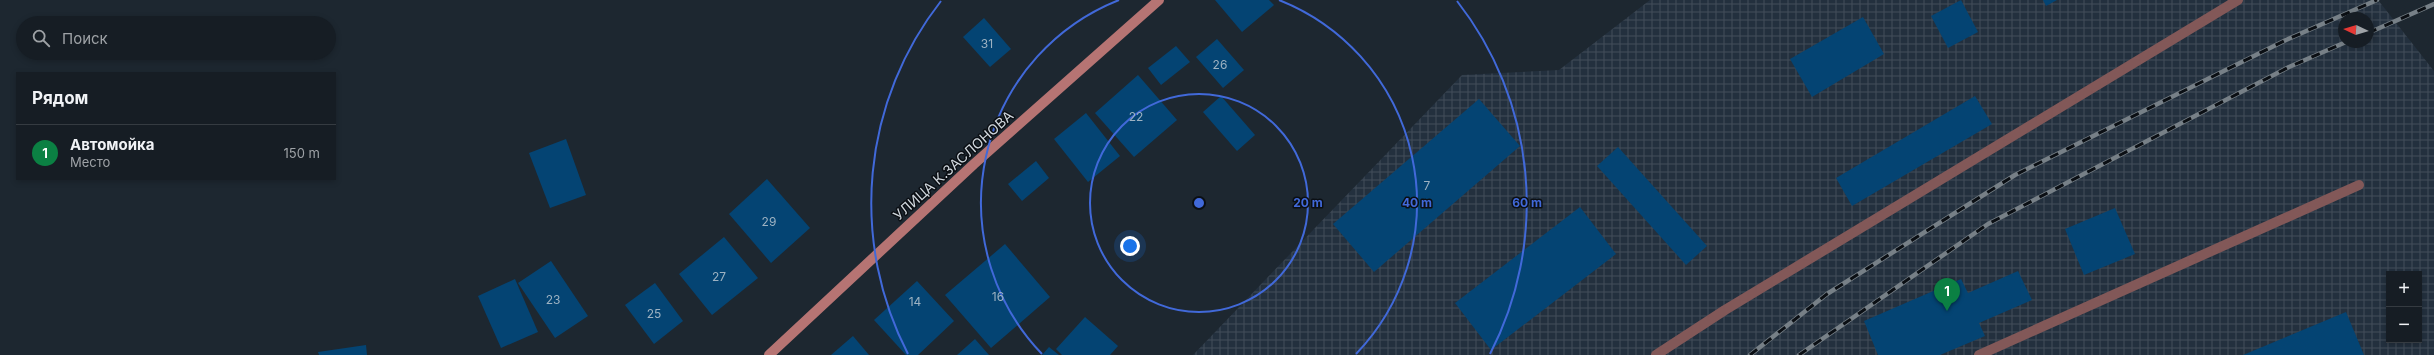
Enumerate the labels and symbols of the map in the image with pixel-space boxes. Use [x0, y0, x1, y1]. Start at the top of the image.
north arrow [2338, 12, 2374, 48]
house number: 31 [981, 36, 993, 51]
house number: 26 [1213, 57, 1227, 72]
street label: УЛИЦА К.ЗАСЛОНОВА [889, 106, 1017, 223]
house number: 22 [1129, 109, 1143, 124]
house number: 7 [1424, 178, 1431, 193]
text: 20 m [1293, 195, 1323, 210]
text: 40 m [1402, 195, 1432, 210]
text: 60 m [1512, 195, 1542, 210]
centre of rings [1192, 196, 1206, 210]
house number: 29 [762, 214, 776, 229]
your location [1120, 236, 1140, 256]
house number: 27 [712, 269, 726, 284]
pin: 1 [1934, 278, 1960, 311]
house number: 16 [992, 289, 1004, 304]
house number: 23 [546, 292, 560, 307]
house number: 14 [909, 294, 922, 309]
house number: 25 [647, 306, 661, 321]

